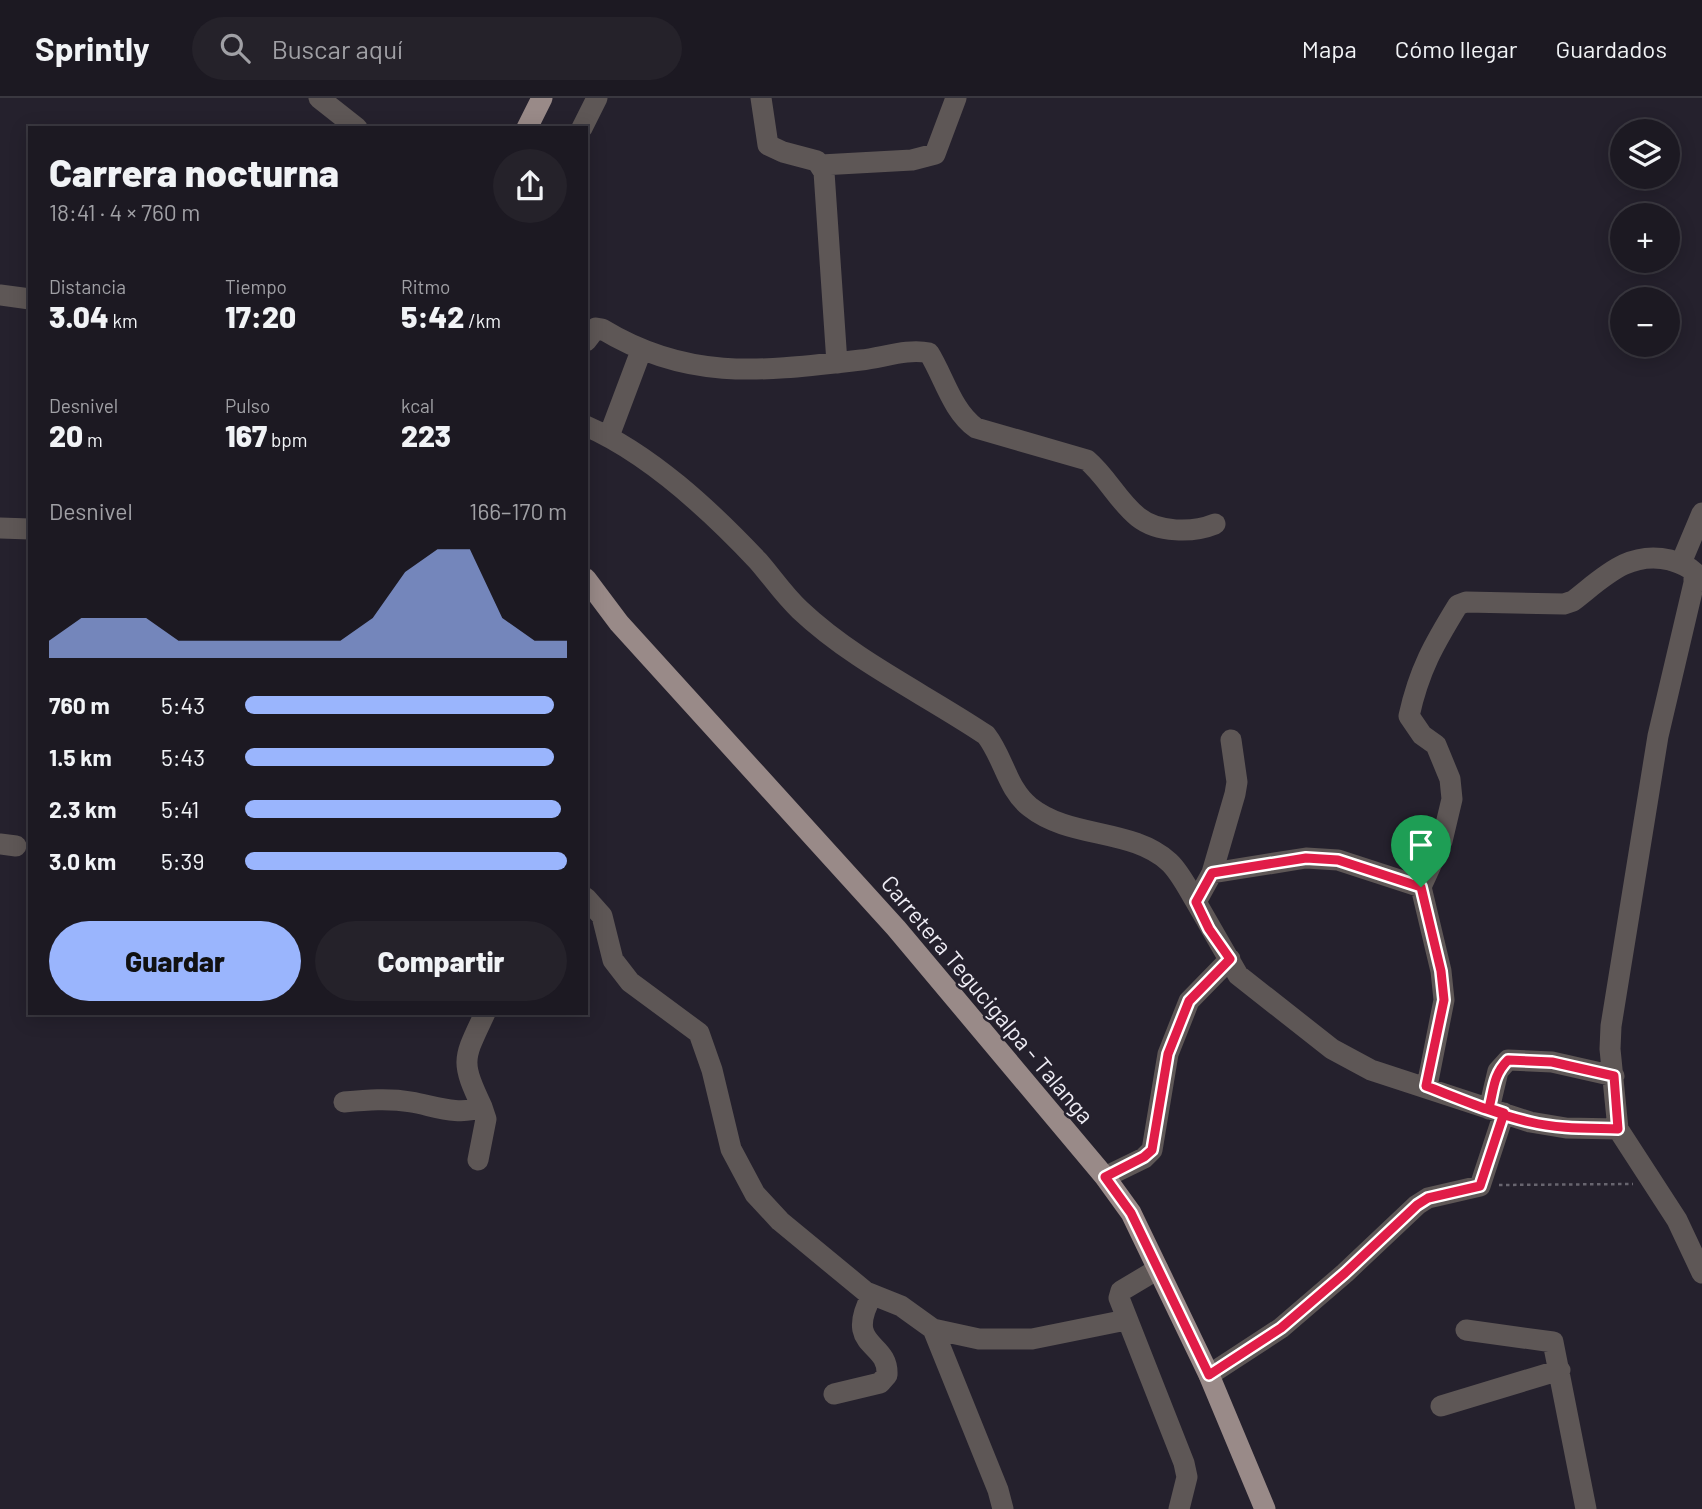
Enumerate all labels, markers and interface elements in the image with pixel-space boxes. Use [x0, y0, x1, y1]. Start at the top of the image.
search box [192, 17, 682, 80]
text: Sprintly [35, 28, 150, 68]
icon: search [216, 29, 254, 67]
text: Buscar aquí [272, 33, 403, 64]
text: Mapa [1302, 34, 1357, 63]
text: Cómo llegar [1395, 34, 1517, 63]
text: Guardados [1555, 34, 1667, 63]
map controls [1610, 119, 1680, 357]
button: layers [1610, 119, 1680, 189]
text: Carrera nocturna [49, 149, 339, 195]
button: share [493, 149, 567, 223]
text: 18:41 · 4 × 760 m [49, 198, 200, 226]
button: + [1610, 203, 1680, 273]
text: Distancia [49, 275, 126, 298]
text: Tiempo [225, 275, 287, 298]
text: Ritmo [401, 275, 450, 298]
button: − [1610, 287, 1680, 357]
text: 3.04 [49, 298, 109, 334]
text: 17:20 [225, 298, 296, 334]
text: 5:42 [401, 298, 464, 334]
text: km [109, 309, 138, 332]
text: /km [464, 309, 501, 332]
text: Desnivel [49, 394, 118, 417]
text: Pulso [225, 394, 270, 417]
text: kcal [401, 394, 434, 417]
text: 20 [49, 417, 83, 453]
text: 167 [225, 417, 267, 453]
text: 223 [401, 417, 451, 453]
text: m [83, 428, 103, 451]
text: bpm [267, 428, 308, 451]
text: Desnivel [49, 497, 133, 525]
text: 166–170 m [469, 497, 567, 525]
text: 760 m [49, 691, 110, 719]
text: 5:43 [161, 691, 205, 719]
text: 1.5 km [49, 743, 112, 771]
text: 5:43 [161, 743, 205, 771]
text: 2.3 km [49, 795, 117, 823]
text: 5:41 [161, 795, 199, 823]
pin [1391, 815, 1451, 887]
icon: arrive [1402, 826, 1440, 864]
text: 3.0 km [49, 847, 116, 875]
text: 5:39 [161, 847, 204, 875]
street label: Carretera Tegucigalpa - Talanga [876, 869, 1100, 1129]
button: Guardar [49, 921, 301, 1001]
button: Compartir [315, 921, 567, 1001]

